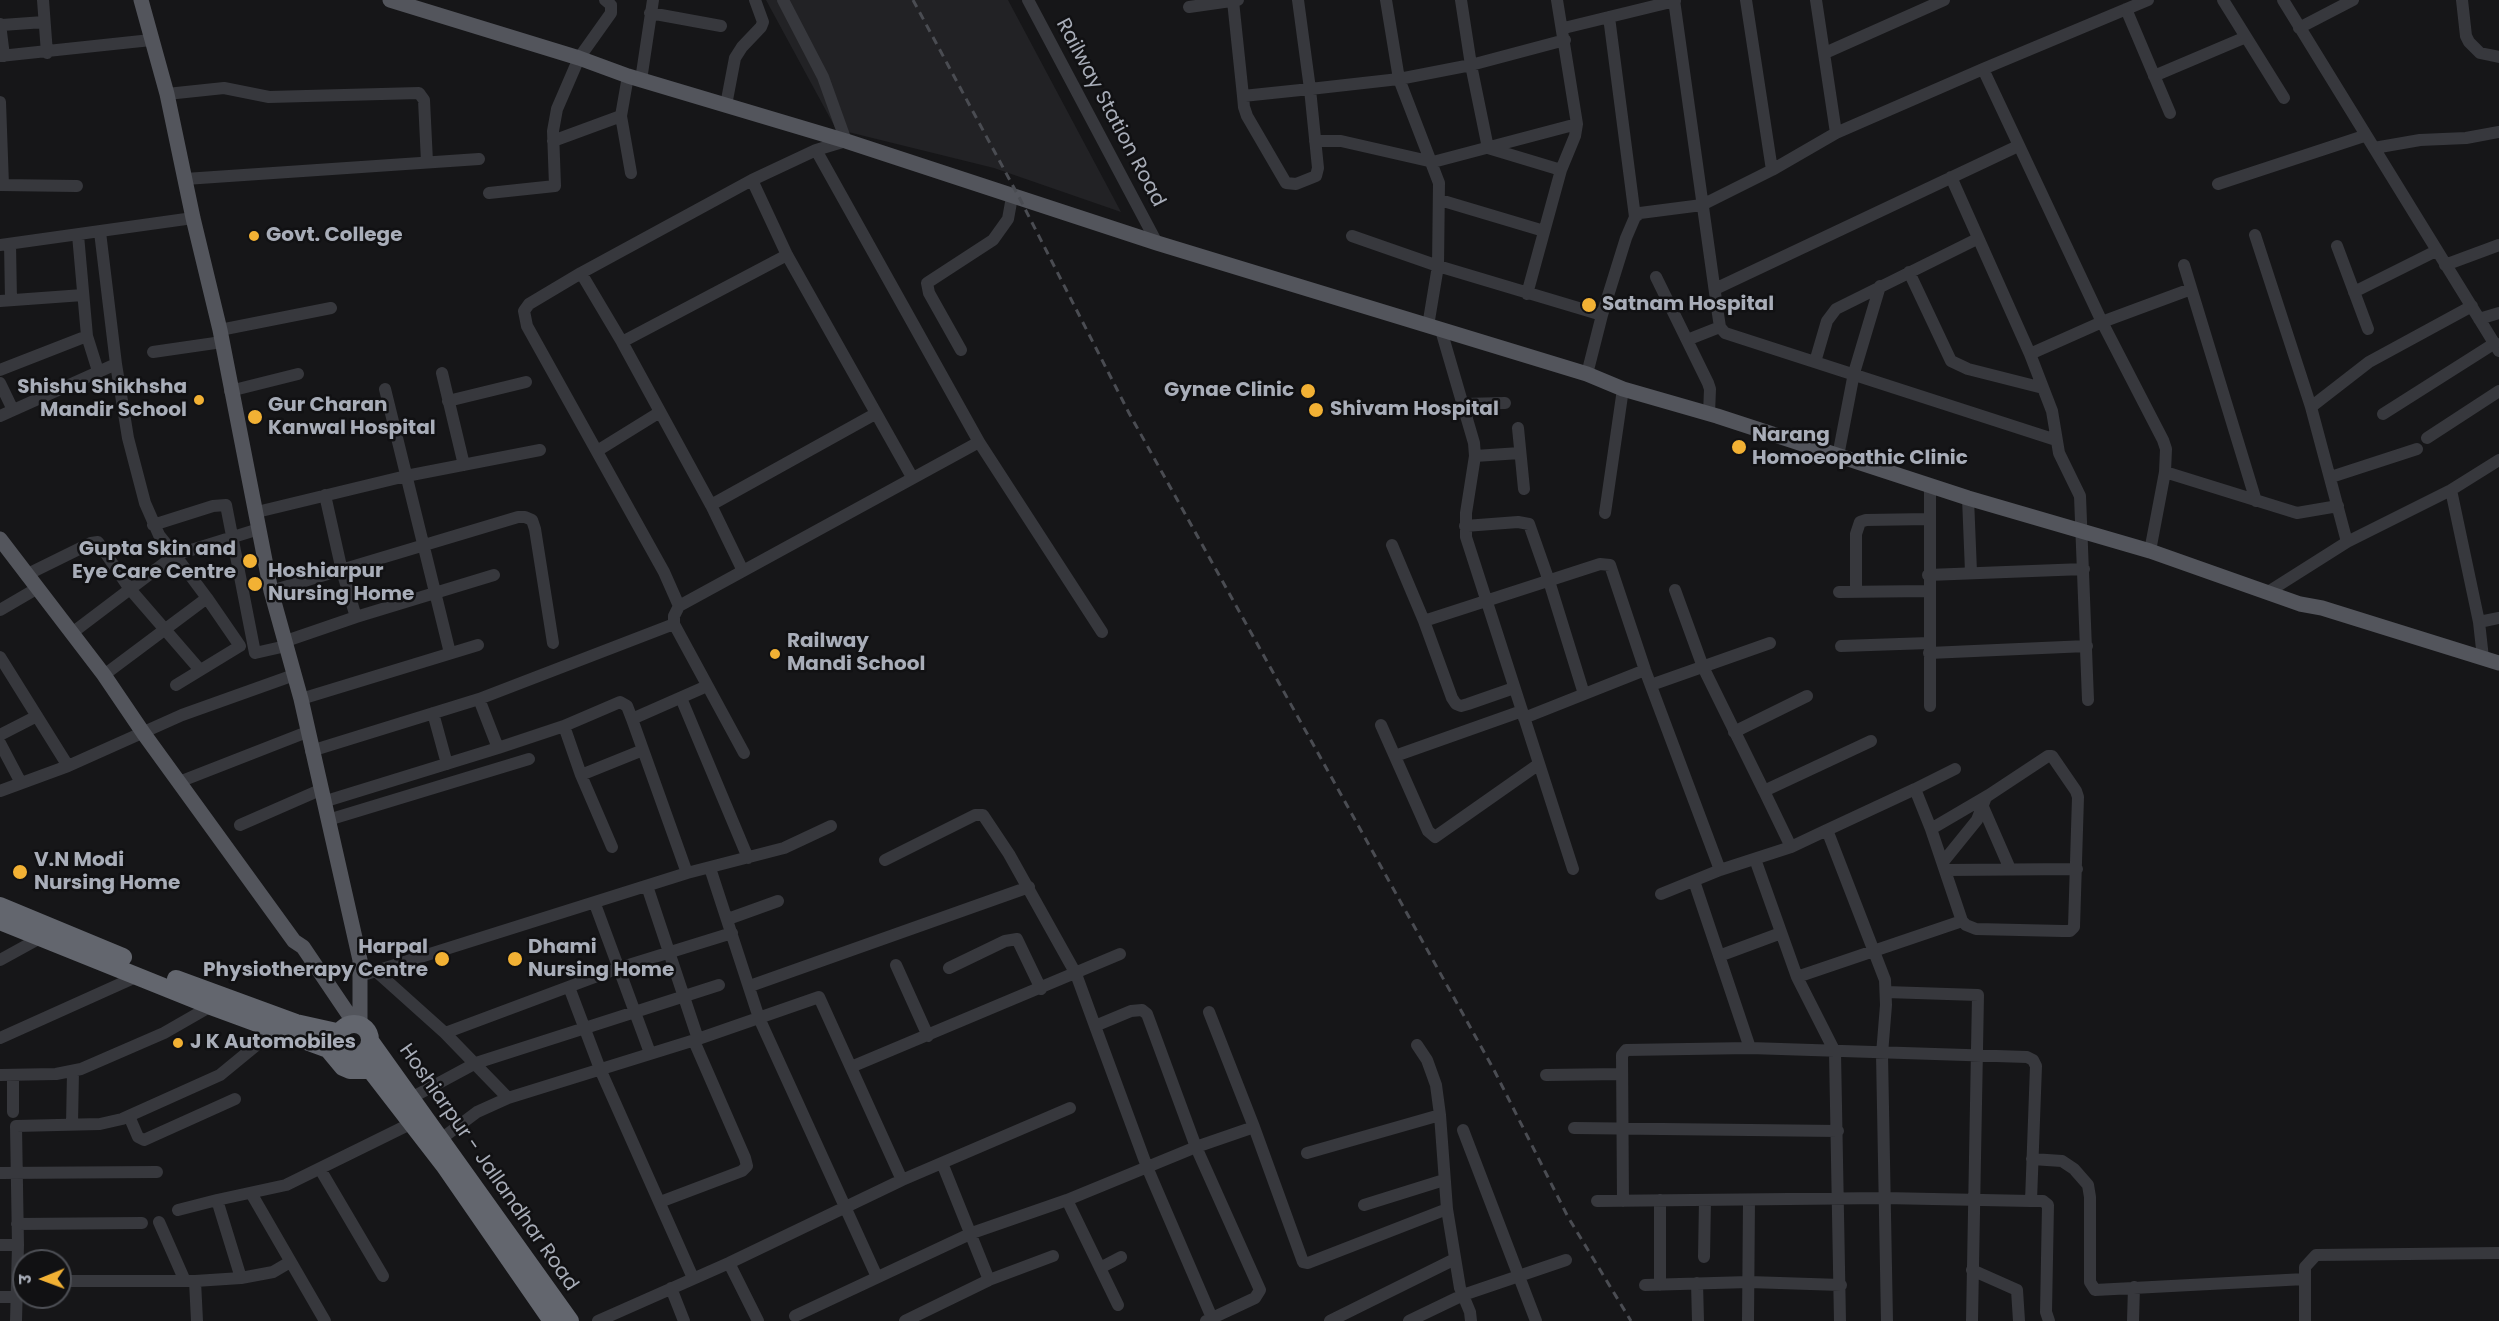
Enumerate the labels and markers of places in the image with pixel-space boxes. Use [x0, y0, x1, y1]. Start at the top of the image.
place label: Govt. College [266, 224, 402, 248]
marker: Govt. College [247, 229, 261, 243]
place label: Satnam Hospital [1602, 293, 1774, 317]
marker: Satnam Hospital [1580, 296, 1598, 314]
place label: Shishu Shikhsha Mandir School [17, 376, 187, 423]
place label: Gynae Clinic [1164, 379, 1294, 403]
marker: Gynae Clinic [1299, 382, 1317, 400]
marker: Shishu Shikhsha Mandir School [192, 393, 206, 407]
place label: Gur Charan Kanwal Hospital [268, 394, 436, 441]
place label: Shivam Hospital [1330, 398, 1499, 422]
marker: Shivam Hospital [1307, 401, 1325, 419]
marker: Gur Charan Kanwal Hospital [246, 408, 264, 426]
place label: Narang Homoeopathic Clinic [1752, 424, 1968, 471]
marker: Narang Homoeopathic Clinic [1730, 438, 1748, 456]
place label: Gupta Skin and Eye Care Centre [72, 538, 236, 585]
marker: Gupta Skin and Eye Care Centre [241, 552, 259, 570]
place label: Hoshiarpur Nursing Home [268, 560, 414, 607]
marker: Hoshiarpur Nursing Home [246, 575, 264, 593]
place label: Railway Mandi School [787, 630, 925, 677]
marker: Railway Mandi School [768, 647, 782, 661]
place label: V.N Modi Nursing Home [34, 849, 180, 896]
marker: V.N Modi Nursing Home [11, 863, 29, 881]
place label: Harpal Physiotherapy Centre [203, 936, 428, 983]
place label: Dhami Nursing Home [528, 936, 674, 983]
marker: Harpal Physiotherapy Centre [433, 950, 451, 968]
marker: Dhami Nursing Home [506, 950, 524, 968]
place label: J K Automobiles [190, 1031, 356, 1055]
marker: J K Automobiles [171, 1036, 185, 1050]

